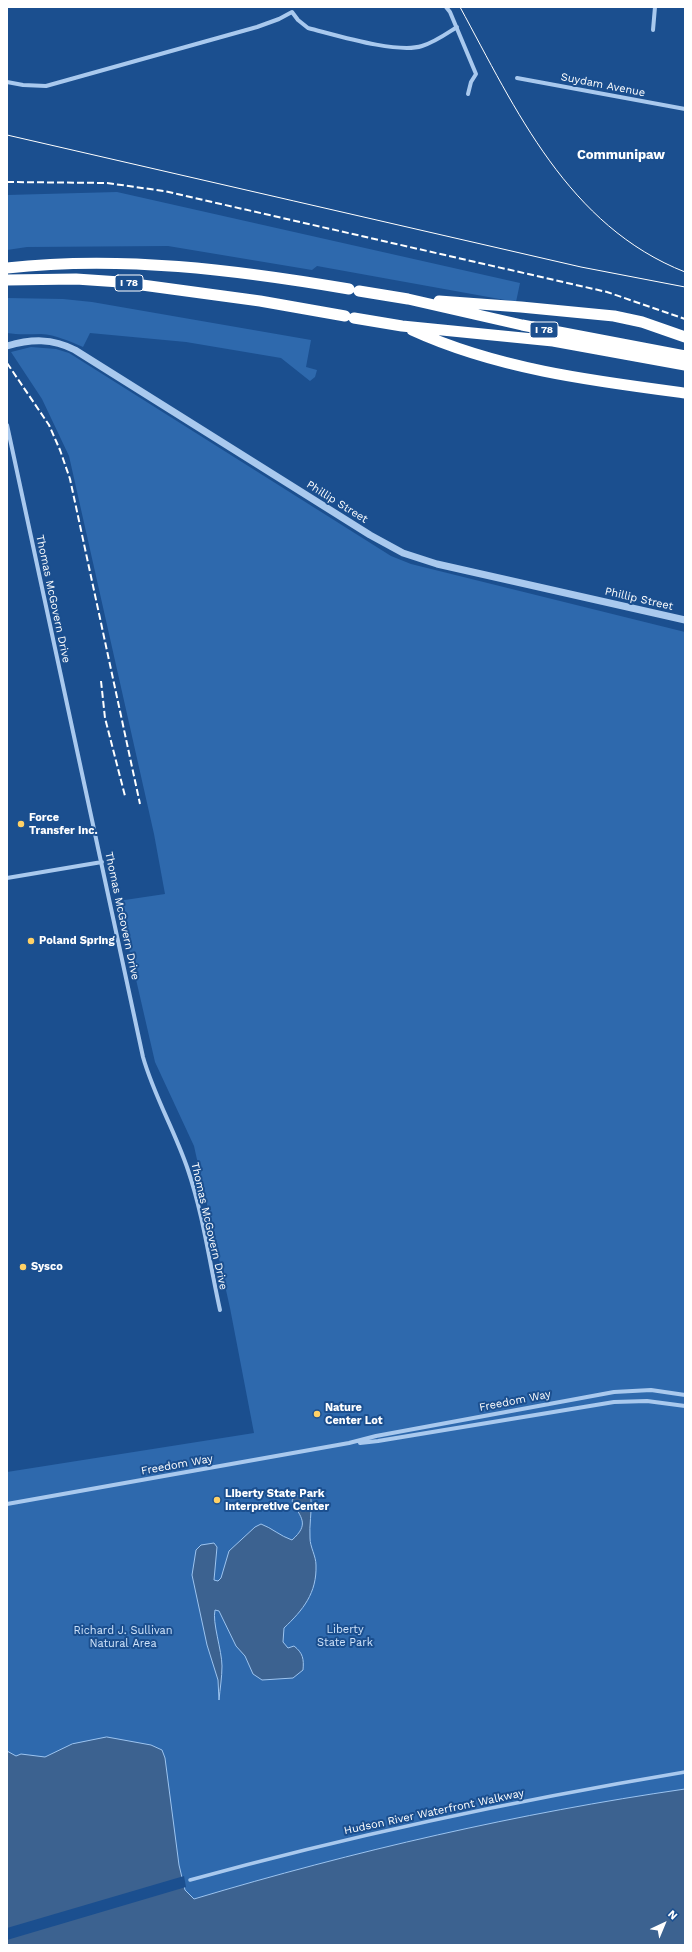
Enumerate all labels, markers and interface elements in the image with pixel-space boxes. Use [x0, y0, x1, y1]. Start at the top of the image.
street label: Suydam Avenue [560, 70, 646, 100]
district label: Communipaw [577, 147, 665, 163]
road number: I 78 [115, 275, 143, 291]
road number: I 78 [530, 322, 558, 338]
street label: Phillip Street [304, 478, 370, 526]
street label: Thomas McGovern Drive [33, 534, 73, 664]
street label: Phillip Street [603, 585, 675, 613]
place label: Force Transfer Inc. [29, 811, 98, 837]
marker: Force Transfer Inc. [16, 819, 26, 829]
street label: Thomas McGovern Drive [102, 851, 142, 981]
place label: Poland Spring [39, 934, 115, 948]
marker: Poland Spring [26, 936, 36, 946]
street label: Thomas McGovern Drive [188, 1161, 230, 1291]
place label: Sysco [31, 1260, 63, 1274]
marker: Sysco [18, 1262, 28, 1272]
street label: Freedom Way [478, 1388, 552, 1414]
place label: Nature Center Lot [325, 1401, 383, 1427]
marker: Nature Center Lot [312, 1409, 322, 1419]
street label: Freedom Way [140, 1452, 214, 1478]
place label: Liberty State Park Interpretive Center [225, 1487, 329, 1513]
marker: Liberty State Park Interpretive Center [212, 1495, 222, 1505]
park label: Liberty State Park [317, 1623, 373, 1649]
park label: Richard J. Sullivan Natural Area [73, 1624, 173, 1650]
street label: Hudson River Waterfront Walkway [343, 1786, 525, 1838]
north arrow [644, 1904, 684, 1944]
text: N [665, 1907, 680, 1923]

